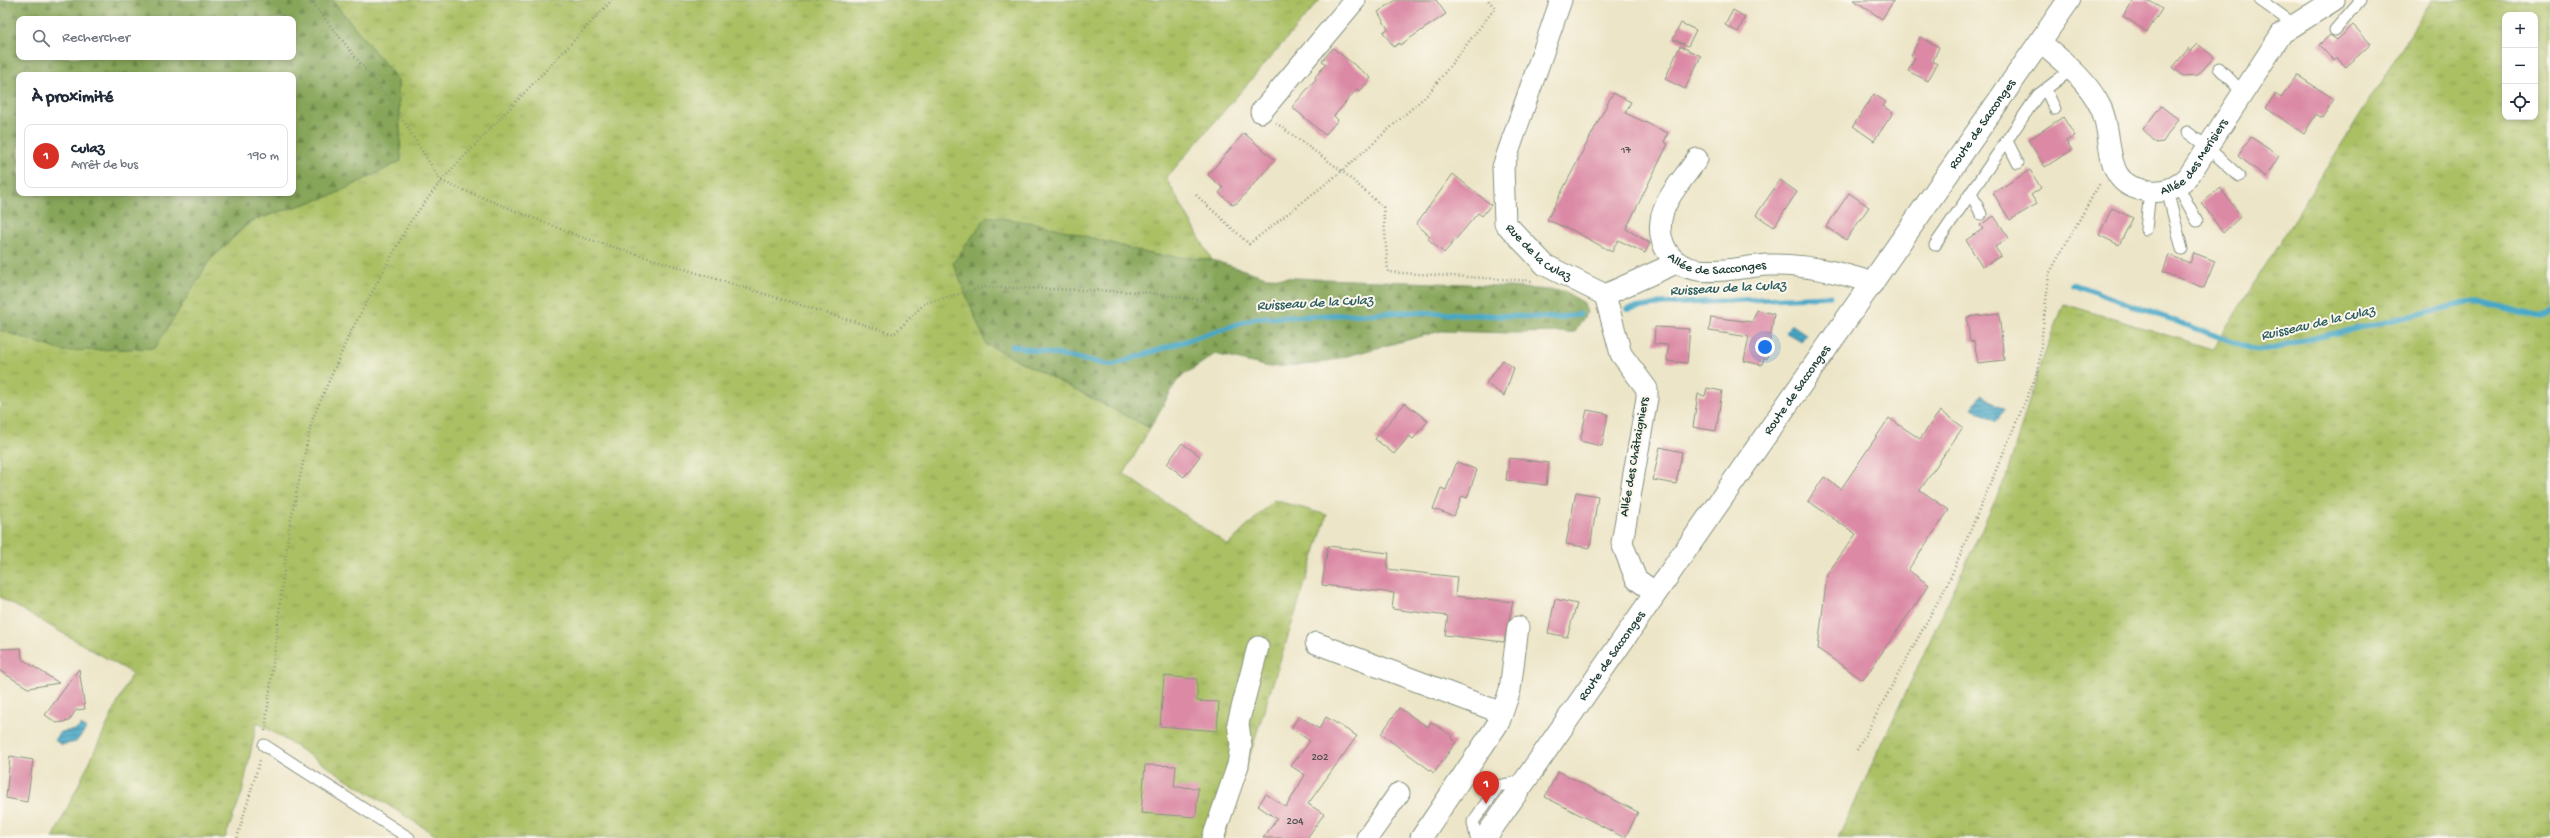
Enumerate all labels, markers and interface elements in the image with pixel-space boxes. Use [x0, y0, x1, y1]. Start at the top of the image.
map controls [2502, 12, 2538, 120]
button: + [2502, 12, 2538, 48]
search box [16, 16, 296, 60]
icon: search [30, 27, 52, 49]
text: Rechercher [62, 29, 130, 47]
button: − [2502, 48, 2538, 84]
street label: Route de Sacconges [1946, 75, 2020, 172]
button: locate [2502, 84, 2538, 120]
text: À proximité [32, 88, 113, 108]
street label: Allée des Merisiers [2159, 115, 2232, 199]
text: Culaz [71, 140, 104, 158]
house number: 17 [1620, 145, 1631, 157]
text: 1 [43, 149, 49, 164]
text: 190 m [248, 149, 279, 164]
text: Arrêt de bus [71, 158, 138, 173]
street label: Rue de la Culaz [1502, 221, 1575, 285]
street label: Allée de Sacconges [1664, 250, 1768, 278]
water label: Ruisseau de la Culaz [1670, 277, 1787, 301]
water label: Ruisseau de la Culaz [1257, 292, 1374, 316]
water label: Ruisseau de la Culaz [2259, 302, 2377, 345]
your location [1755, 337, 1775, 357]
street label: Route de Sacconges [1761, 341, 1834, 438]
street label: Allée des Châtaigniers [1616, 395, 1653, 518]
street label: Route de Sacconges [1575, 607, 1649, 704]
house number: 202 [1311, 752, 1329, 764]
pin: 1 [1473, 771, 1499, 804]
house number: 204 [1287, 816, 1304, 828]

